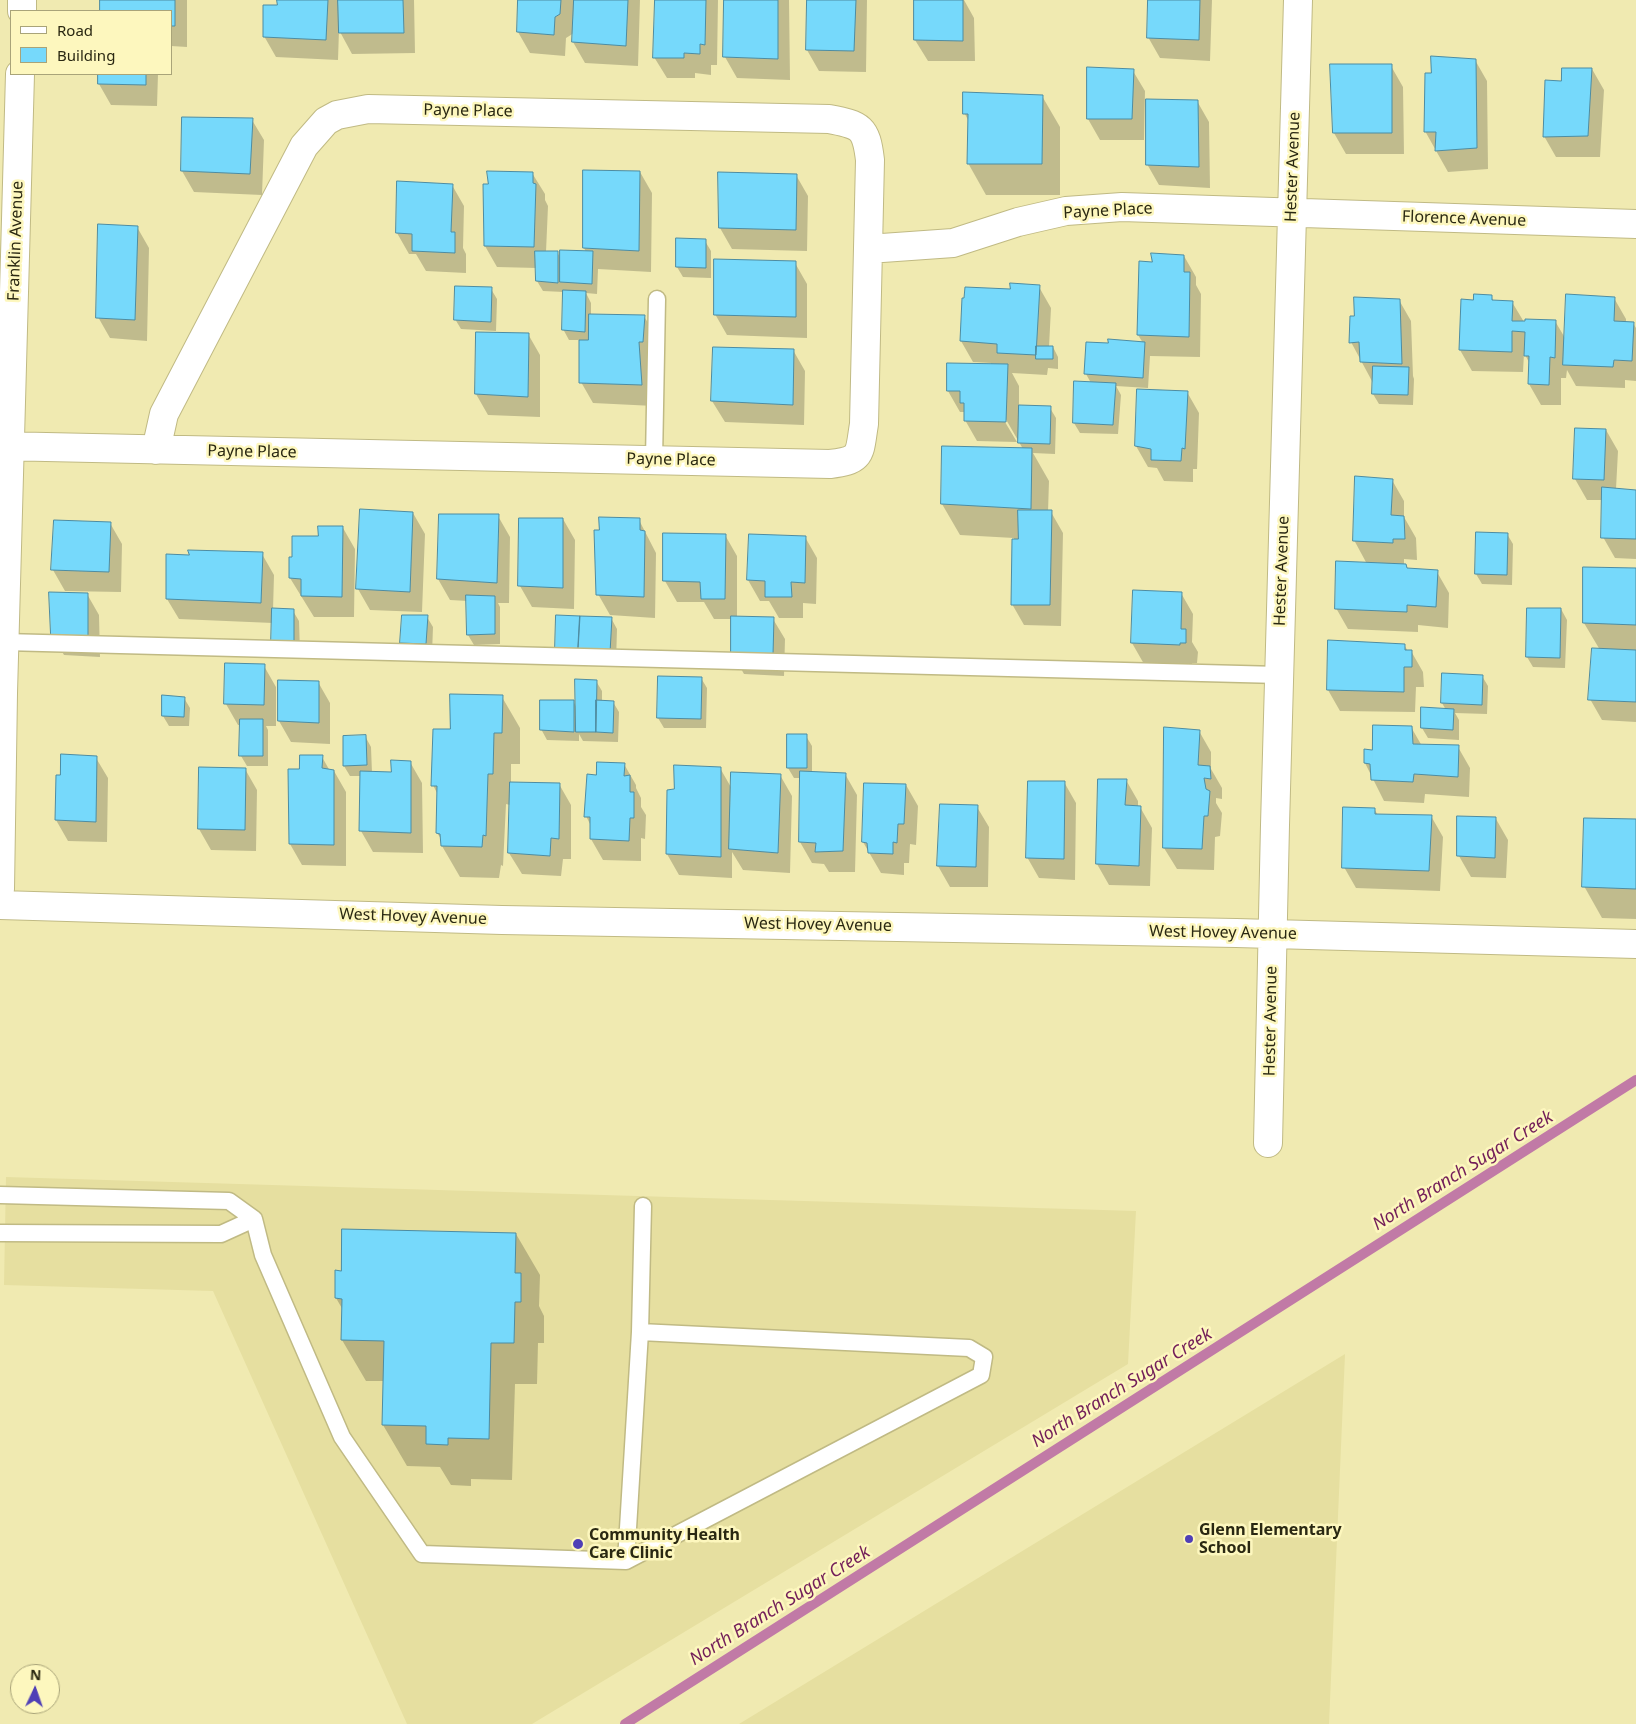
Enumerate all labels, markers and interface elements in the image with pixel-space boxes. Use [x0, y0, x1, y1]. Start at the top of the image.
legend [10, 10, 172, 75]
text: Road [57, 20, 93, 40]
text: Building [57, 45, 115, 65]
street label: Payne Place [423, 101, 513, 121]
street label: Hester Avenue [1281, 112, 1305, 222]
street label: Franklin Avenue [4, 180, 28, 302]
street label: Payne Place [1063, 199, 1153, 223]
street label: Florence Avenue [1402, 207, 1526, 231]
street label: Payne Place [207, 442, 297, 462]
street label: Payne Place [626, 450, 716, 470]
street label: Hester Avenue [1270, 516, 1294, 626]
street label: West Hovey Avenue [339, 905, 487, 929]
street label: West Hovey Avenue [744, 914, 892, 936]
street label: West Hovey Avenue [1149, 922, 1297, 944]
street label: Hester Avenue [1260, 966, 1282, 1076]
water label: North Branch Sugar Creek [1369, 1107, 1557, 1235]
water label: North Branch Sugar Creek [1028, 1324, 1216, 1452]
place label: Glenn Elementary School [1199, 1520, 1342, 1558]
place label: Community Health Care Clinic [589, 1525, 740, 1563]
marker: Glenn Elementary School [1183, 1533, 1195, 1545]
marker: Community Health Care Clinic [571, 1537, 585, 1551]
water label: North Branch Sugar Creek [686, 1542, 874, 1670]
north arrow [10, 1664, 60, 1714]
text: N [30, 1665, 42, 1684]

